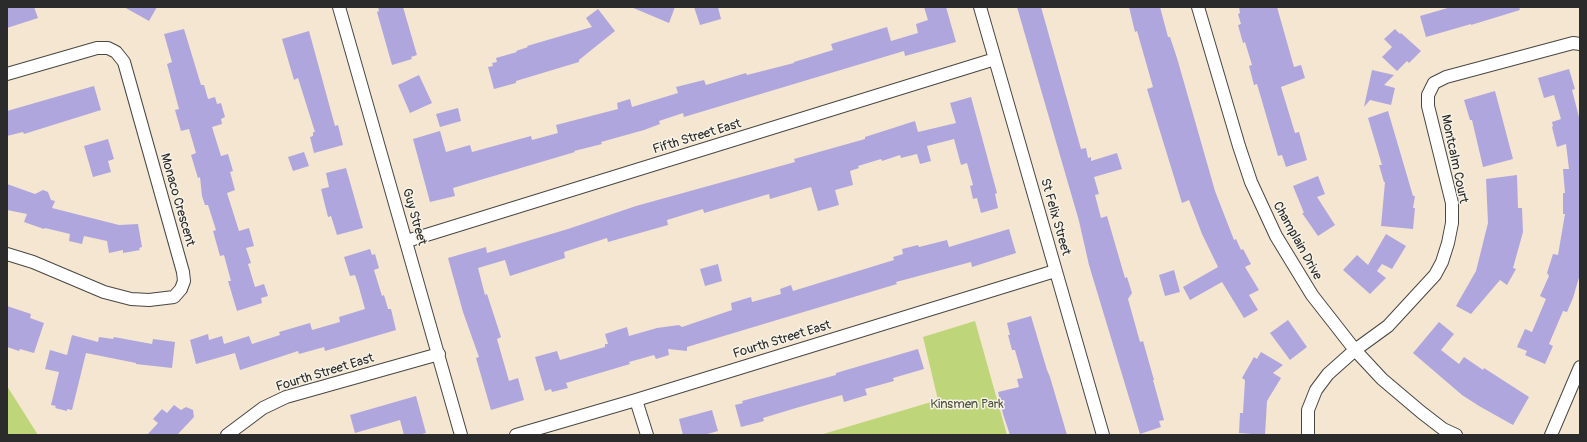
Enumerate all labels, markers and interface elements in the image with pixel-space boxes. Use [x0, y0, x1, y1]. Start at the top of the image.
street label: Montcalm Court [1437, 113, 1471, 205]
street label: Fifth Street East [651, 116, 743, 158]
street label: Monaco Crescent [156, 152, 198, 248]
street label: St Felix Street [1037, 177, 1073, 257]
street label: Guy Street [398, 187, 430, 247]
street label: Champlain Drive [1269, 199, 1325, 283]
street label: Fourth Street East [731, 318, 833, 362]
street label: Fourth Street East [274, 351, 376, 395]
park label: Kinsmen Park [930, 397, 1004, 413]

